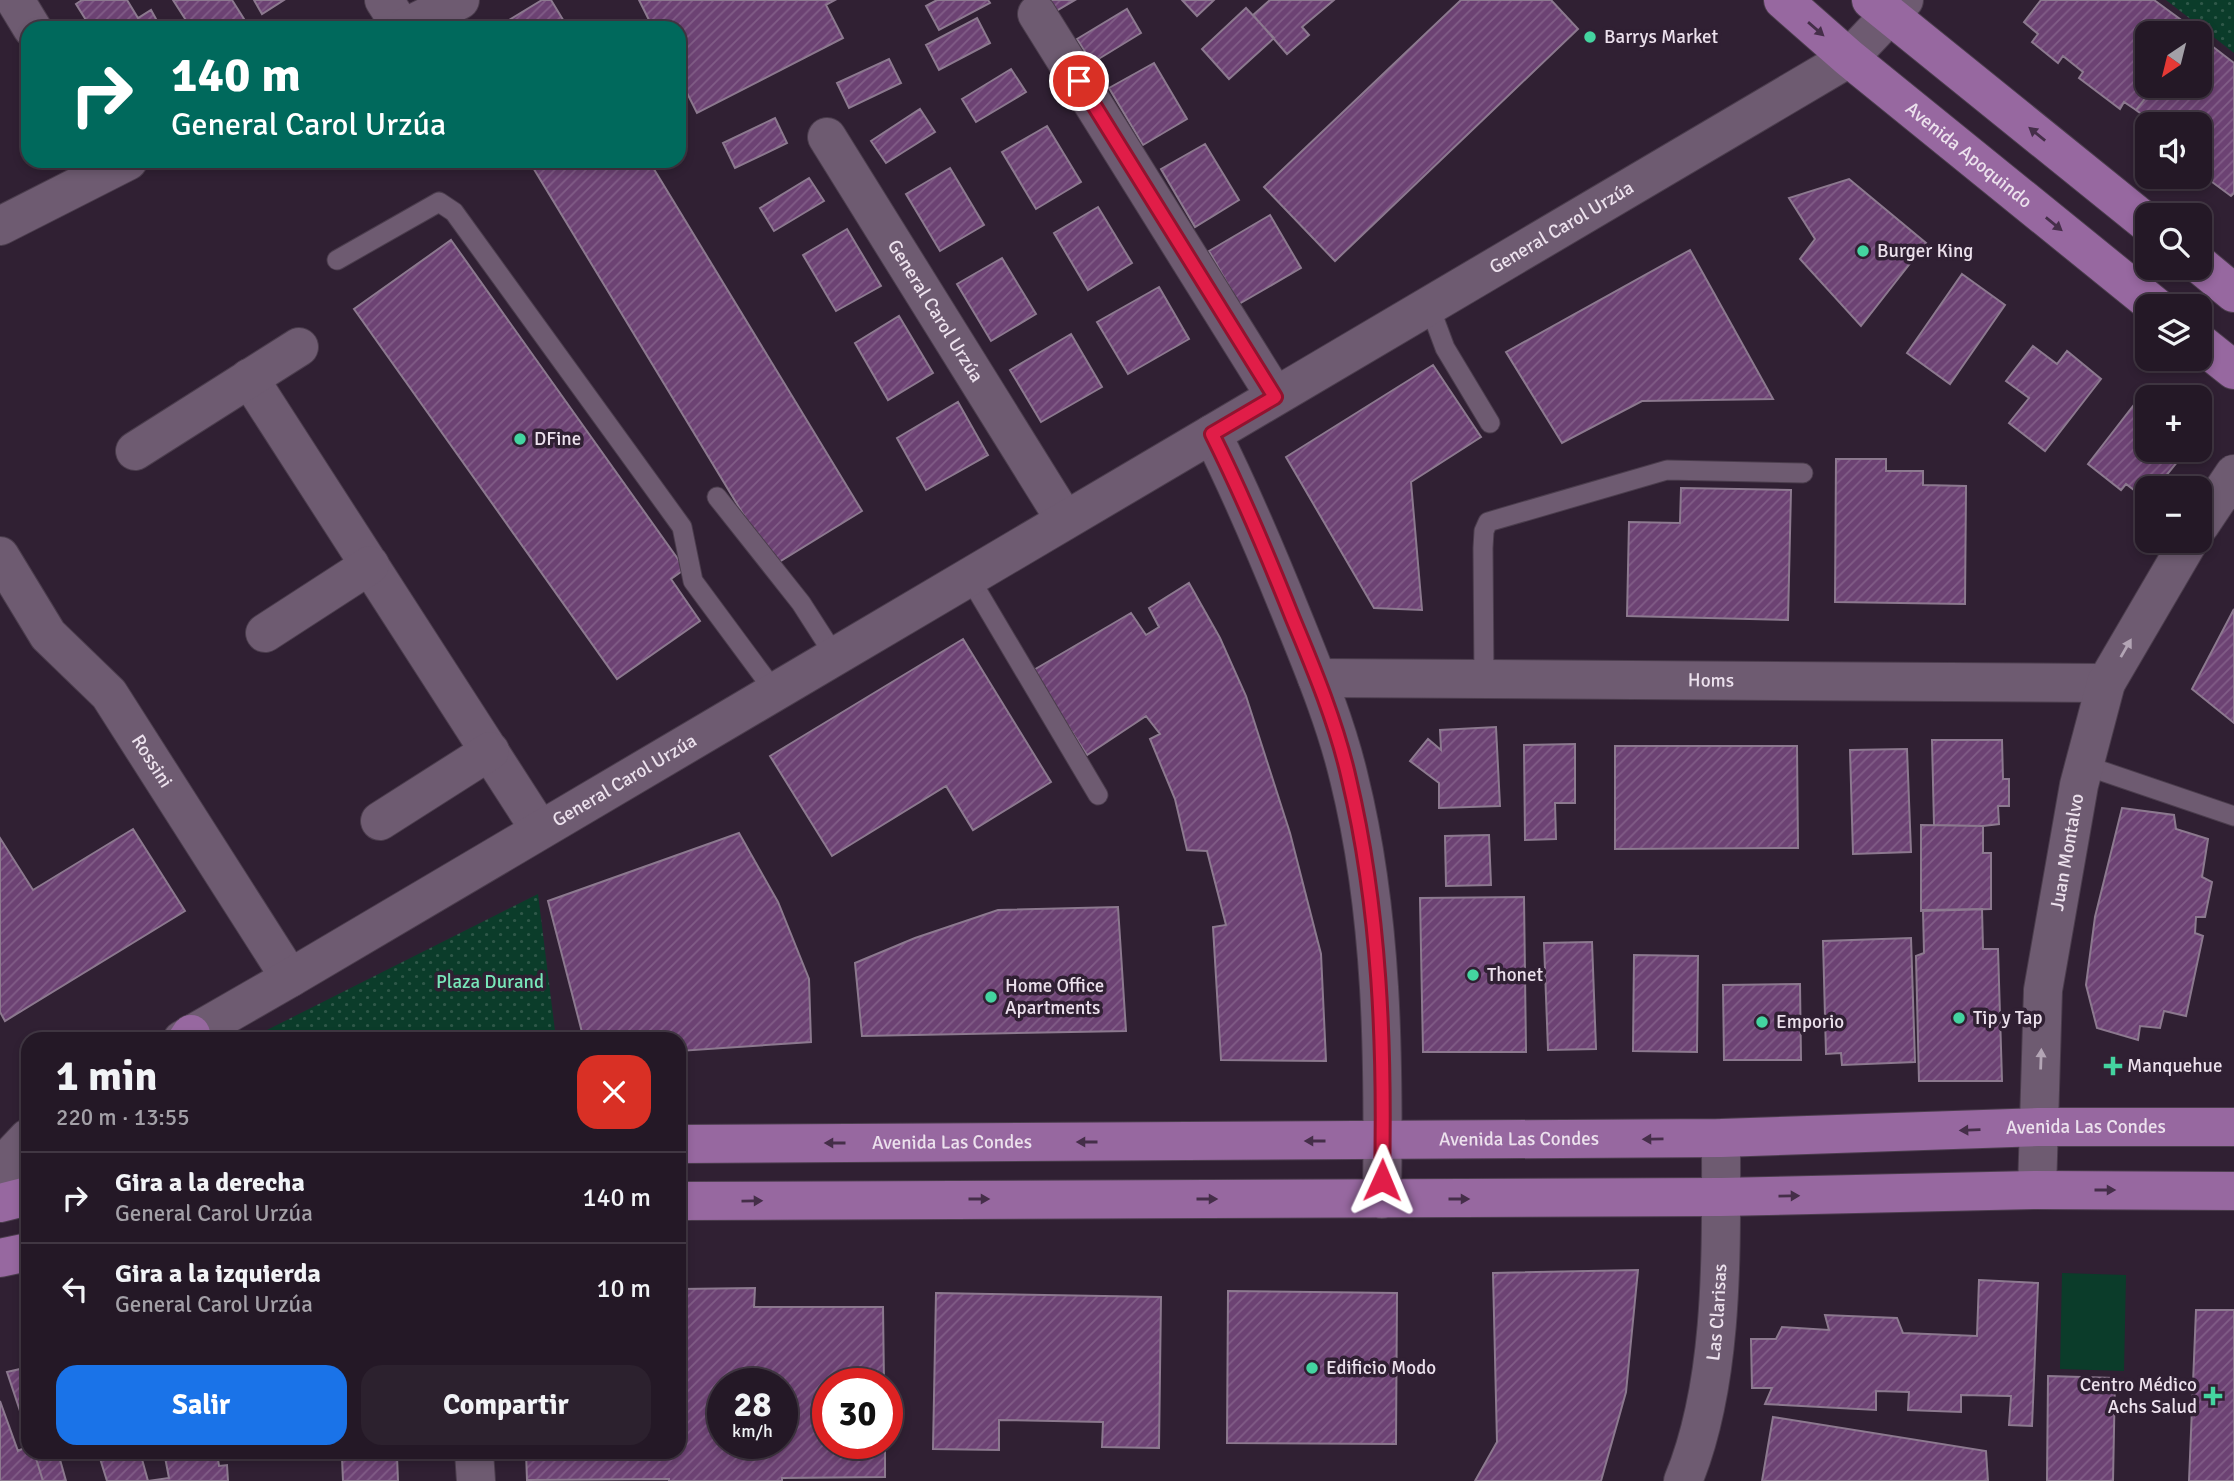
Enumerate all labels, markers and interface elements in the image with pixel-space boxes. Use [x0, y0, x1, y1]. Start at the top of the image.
one-way arrow [1807, 21, 1825, 37]
north arrow [2135, 21, 2212, 98]
map controls [2135, 21, 2212, 553]
place label: Barrys Market [1604, 25, 1719, 49]
marker: Barrys Market [1582, 29, 1598, 45]
text: 140 m [171, 45, 301, 105]
icon: right [56, 49, 147, 140]
pin [1049, 51, 1109, 111]
icon: arrive [1060, 62, 1098, 100]
street label: Avenida Apoquindo [1901, 97, 2037, 214]
text: General Carol Urzúa [171, 105, 446, 144]
button: sound [2135, 112, 2212, 189]
one-way arrow [2028, 127, 2045, 142]
street label: General Carol Urzúa [1485, 176, 1638, 280]
button: search [2135, 203, 2212, 280]
one-way arrow [2046, 216, 2063, 231]
street label: General Carol Urzúa [882, 235, 989, 387]
place label: Burger King [1877, 239, 1973, 263]
marker: Burger King [1855, 243, 1871, 259]
button: layers [2135, 294, 2212, 371]
button: + [2135, 385, 2212, 462]
place label: DFine [534, 427, 581, 451]
marker: DFine [512, 431, 528, 447]
button: − [2135, 476, 2212, 553]
one-way arrow [2120, 638, 2132, 657]
street label: Homs [1688, 668, 1734, 693]
street label: General Carol Urzúa [548, 729, 701, 832]
street label: Rossini [126, 730, 178, 792]
street label: Juan Montalvo [2045, 792, 2089, 913]
place label: Thonet [1487, 963, 1543, 987]
marker: Thonet [1465, 967, 1481, 983]
park label: Plaza Durand [436, 970, 544, 994]
place label: Home Office Apartments [1005, 974, 1104, 1020]
marker: Home Office Apartments [983, 989, 999, 1005]
place label: Tip y Tap [1973, 1006, 2042, 1030]
place label: Emporio [1776, 1010, 1844, 1034]
marker: Tip y Tap [1951, 1010, 1967, 1026]
marker: Emporio [1754, 1014, 1770, 1030]
one-way arrow [2035, 1048, 2046, 1070]
text: 1 min [56, 1051, 157, 1102]
place label: Manquehue [2127, 1054, 2222, 1078]
button: close [577, 1055, 651, 1129]
marker: Manquehue [2105, 1058, 2121, 1074]
text: 220 m · 13:55 [56, 1103, 190, 1132]
street label: Avenida Las Condes [2005, 1115, 2166, 1140]
one-way arrow [1959, 1124, 1981, 1135]
street label: Avenida Las Condes [1439, 1127, 1599, 1152]
street label: Avenida Las Condes [872, 1130, 1032, 1155]
one-way arrow [1642, 1133, 1664, 1145]
one-way arrow [1076, 1136, 1098, 1148]
one-way arrow [1303, 1136, 1325, 1147]
one-way arrow [824, 1137, 846, 1149]
position arrow [1345, 1143, 1419, 1217]
text: Gira a la derecha [115, 1167, 305, 1199]
icon: right [56, 1179, 94, 1217]
text: 140 m [582, 1182, 651, 1214]
one-way arrow [2094, 1184, 2116, 1196]
one-way arrow [1779, 1190, 1801, 1201]
one-way arrow [968, 1193, 990, 1205]
one-way arrow [1196, 1193, 1218, 1205]
one-way arrow [1448, 1193, 1470, 1205]
one-way arrow [741, 1195, 763, 1207]
text: General Carol Urzúa [115, 1199, 313, 1228]
text: Gira a la izquierda [115, 1258, 321, 1290]
street label: Las Clarisas [1701, 1263, 1732, 1362]
icon: left [56, 1270, 94, 1308]
text: 10 m [596, 1273, 651, 1305]
text: General Carol Urzúa [115, 1290, 313, 1319]
place label: Edificio Modo [1326, 1356, 1436, 1380]
marker: Edificio Modo [1304, 1360, 1320, 1376]
button: Salir [56, 1365, 347, 1445]
button: Compartir [361, 1365, 651, 1445]
speed limit sign: 30 [812, 1368, 903, 1459]
place label: Centro Médico Achs Salud [2080, 1373, 2197, 1419]
text: 28 [734, 1383, 771, 1426]
marker: Centro Médico Achs Salud [2203, 1386, 2223, 1406]
text: km/h [732, 1420, 773, 1442]

